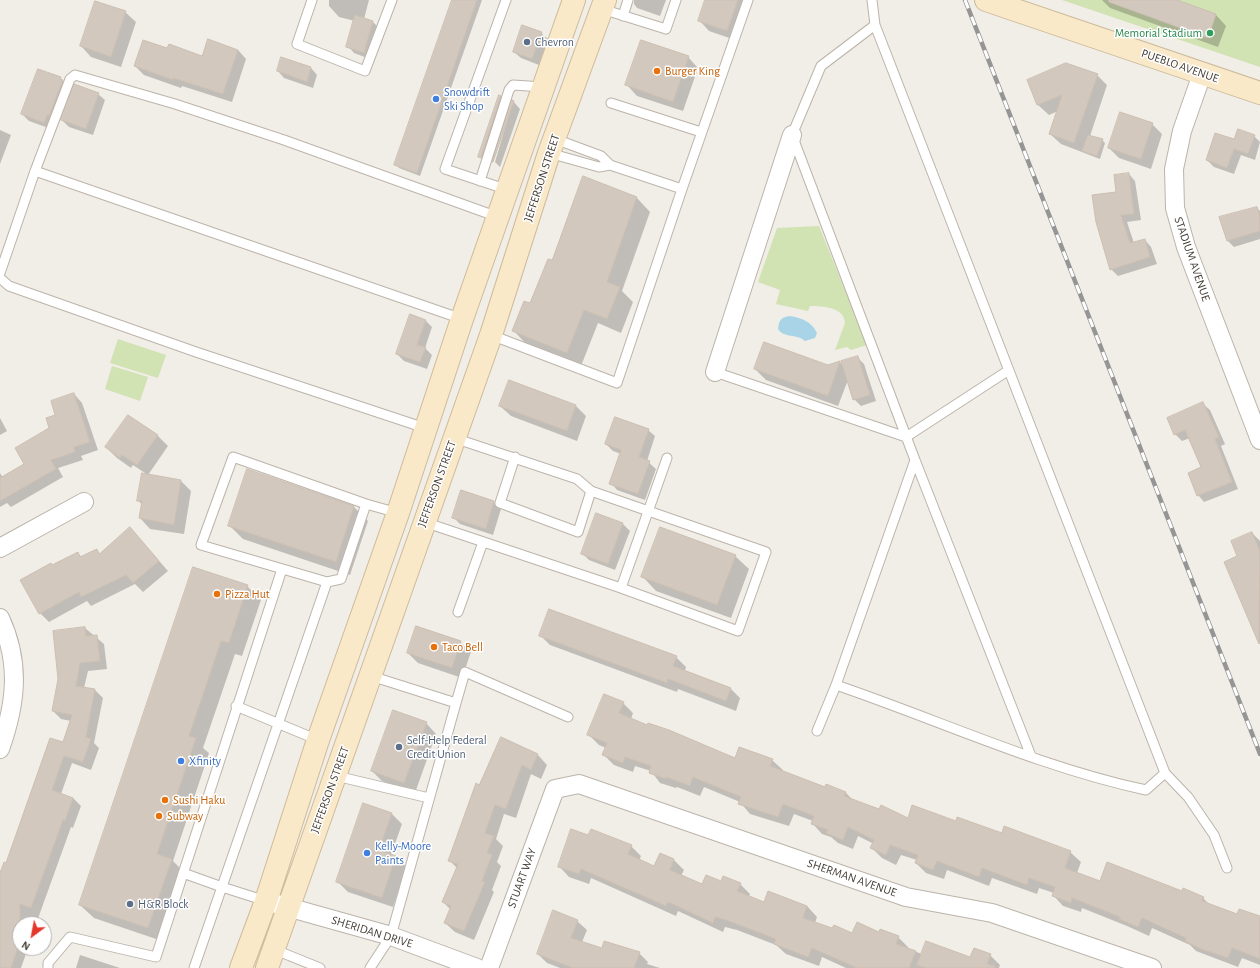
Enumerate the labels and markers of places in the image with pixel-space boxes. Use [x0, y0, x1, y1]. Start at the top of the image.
place label: Memorial Stadium [1115, 26, 1202, 40]
marker: Memorial Stadium [1205, 28, 1215, 38]
place label: Chevron [535, 35, 574, 49]
marker: Chevron [522, 37, 532, 47]
place label: Burger King [665, 64, 720, 78]
marker: Burger King [652, 66, 662, 76]
place label: Snowdrift Ski Shop [444, 85, 490, 113]
marker: Snowdrift Ski Shop [431, 94, 441, 104]
place label: Pizza Hut [225, 587, 270, 601]
marker: Pizza Hut [212, 589, 222, 599]
place label: Taco Bell [442, 640, 483, 654]
marker: Taco Bell [429, 642, 439, 652]
place label: Self-Help Federal Credit Union [407, 733, 487, 761]
marker: Self-Help Federal Credit Union [394, 742, 404, 752]
place label: Xfinity [189, 754, 221, 768]
marker: Xfinity [176, 756, 186, 766]
place label: Sushi Haku [173, 793, 225, 807]
marker: Sushi Haku [160, 795, 170, 805]
place label: Subway [167, 809, 203, 823]
marker: Subway [154, 811, 164, 821]
place label: Kelly-Moore Paints [375, 839, 431, 867]
marker: Kelly-Moore Paints [362, 848, 372, 858]
place label: H&R Block [138, 897, 189, 911]
marker: H&R Block [125, 899, 135, 909]

